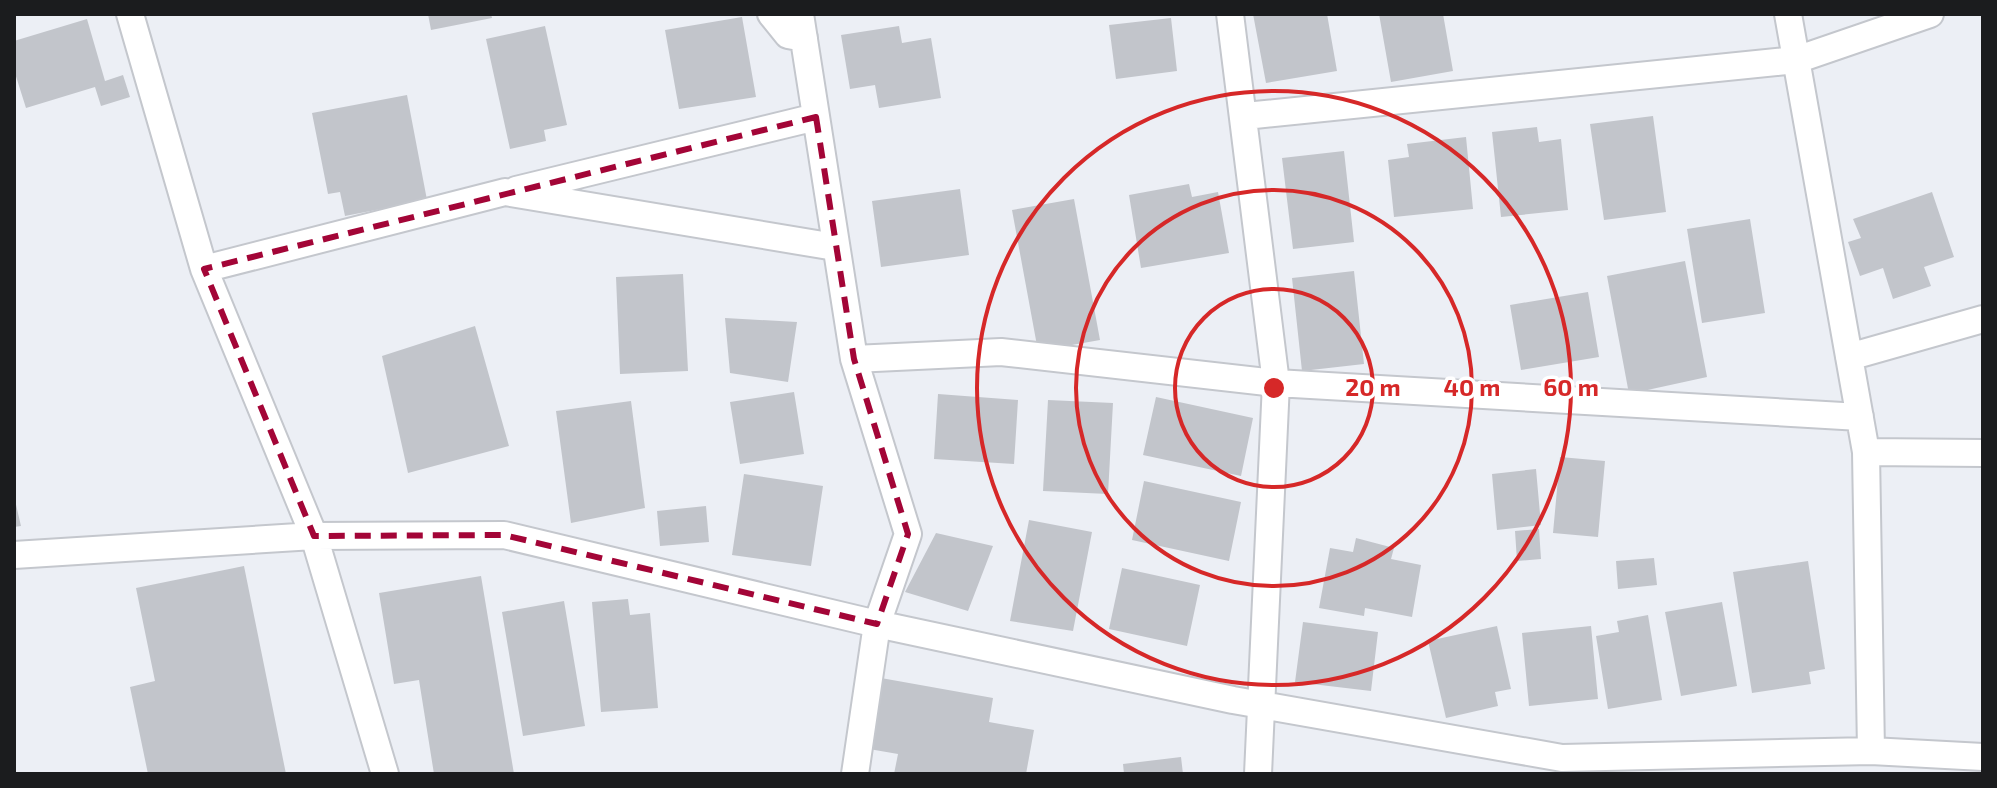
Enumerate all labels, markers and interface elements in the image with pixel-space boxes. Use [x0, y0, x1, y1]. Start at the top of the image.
text: 20 m [1345, 372, 1401, 401]
text: 40 m [1444, 372, 1500, 401]
text: 60 m [1543, 372, 1599, 401]
centre of rings [1260, 374, 1288, 402]

